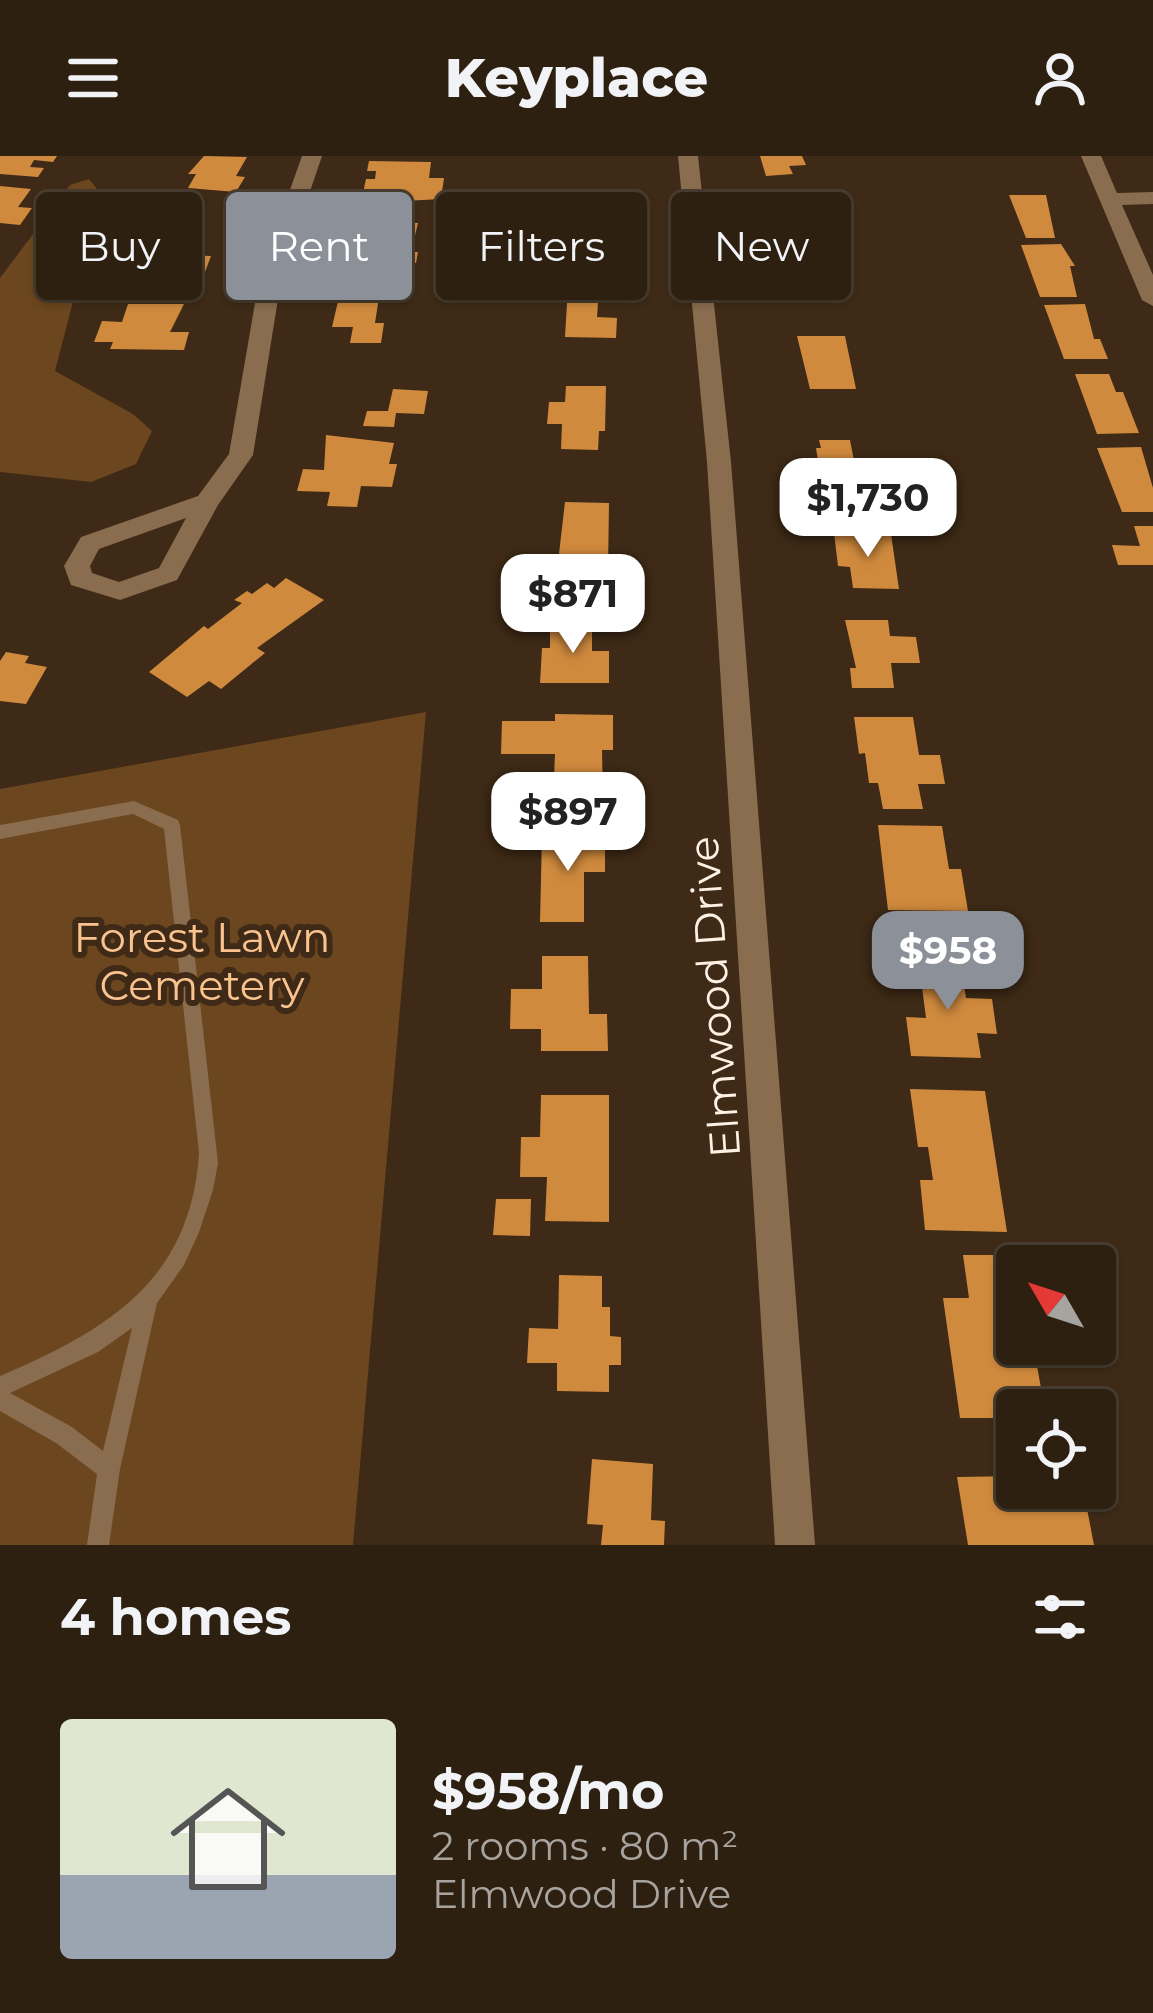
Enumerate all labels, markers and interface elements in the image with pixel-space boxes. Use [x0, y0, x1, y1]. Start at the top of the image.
icon: menu [60, 45, 126, 111]
text: Keyplace [445, 45, 708, 111]
icon: person [1027, 45, 1093, 111]
chip: Buy [36, 192, 202, 300]
chip: Rent [226, 192, 412, 300]
chip: Filters [436, 192, 647, 300]
chip: New [671, 192, 851, 300]
pin: $1,730 [770, 458, 966, 560]
text: $1,730 [807, 473, 929, 521]
pin: $871 [502, 554, 644, 656]
text: $871 [528, 569, 618, 617]
pin: $897 [497, 772, 639, 874]
text: $897 [518, 787, 618, 835]
street label: Elmwood Drive [677, 835, 751, 1159]
park label: Forest Lawn Cemetery [74, 911, 330, 1011]
pin: $958 [877, 911, 1019, 1013]
text: $958 [899, 926, 997, 974]
north arrow [996, 1245, 1116, 1365]
map controls [996, 1245, 1116, 1509]
button: locate [996, 1389, 1116, 1509]
icon: filters [1027, 1584, 1093, 1650]
text: 4 homes [60, 1586, 291, 1648]
text: $958/mo [432, 1760, 664, 1822]
icon: home [156, 1767, 300, 1911]
text: 2 rooms · 80 m² [432, 1822, 738, 1870]
text: Elmwood Drive [432, 1870, 731, 1918]

